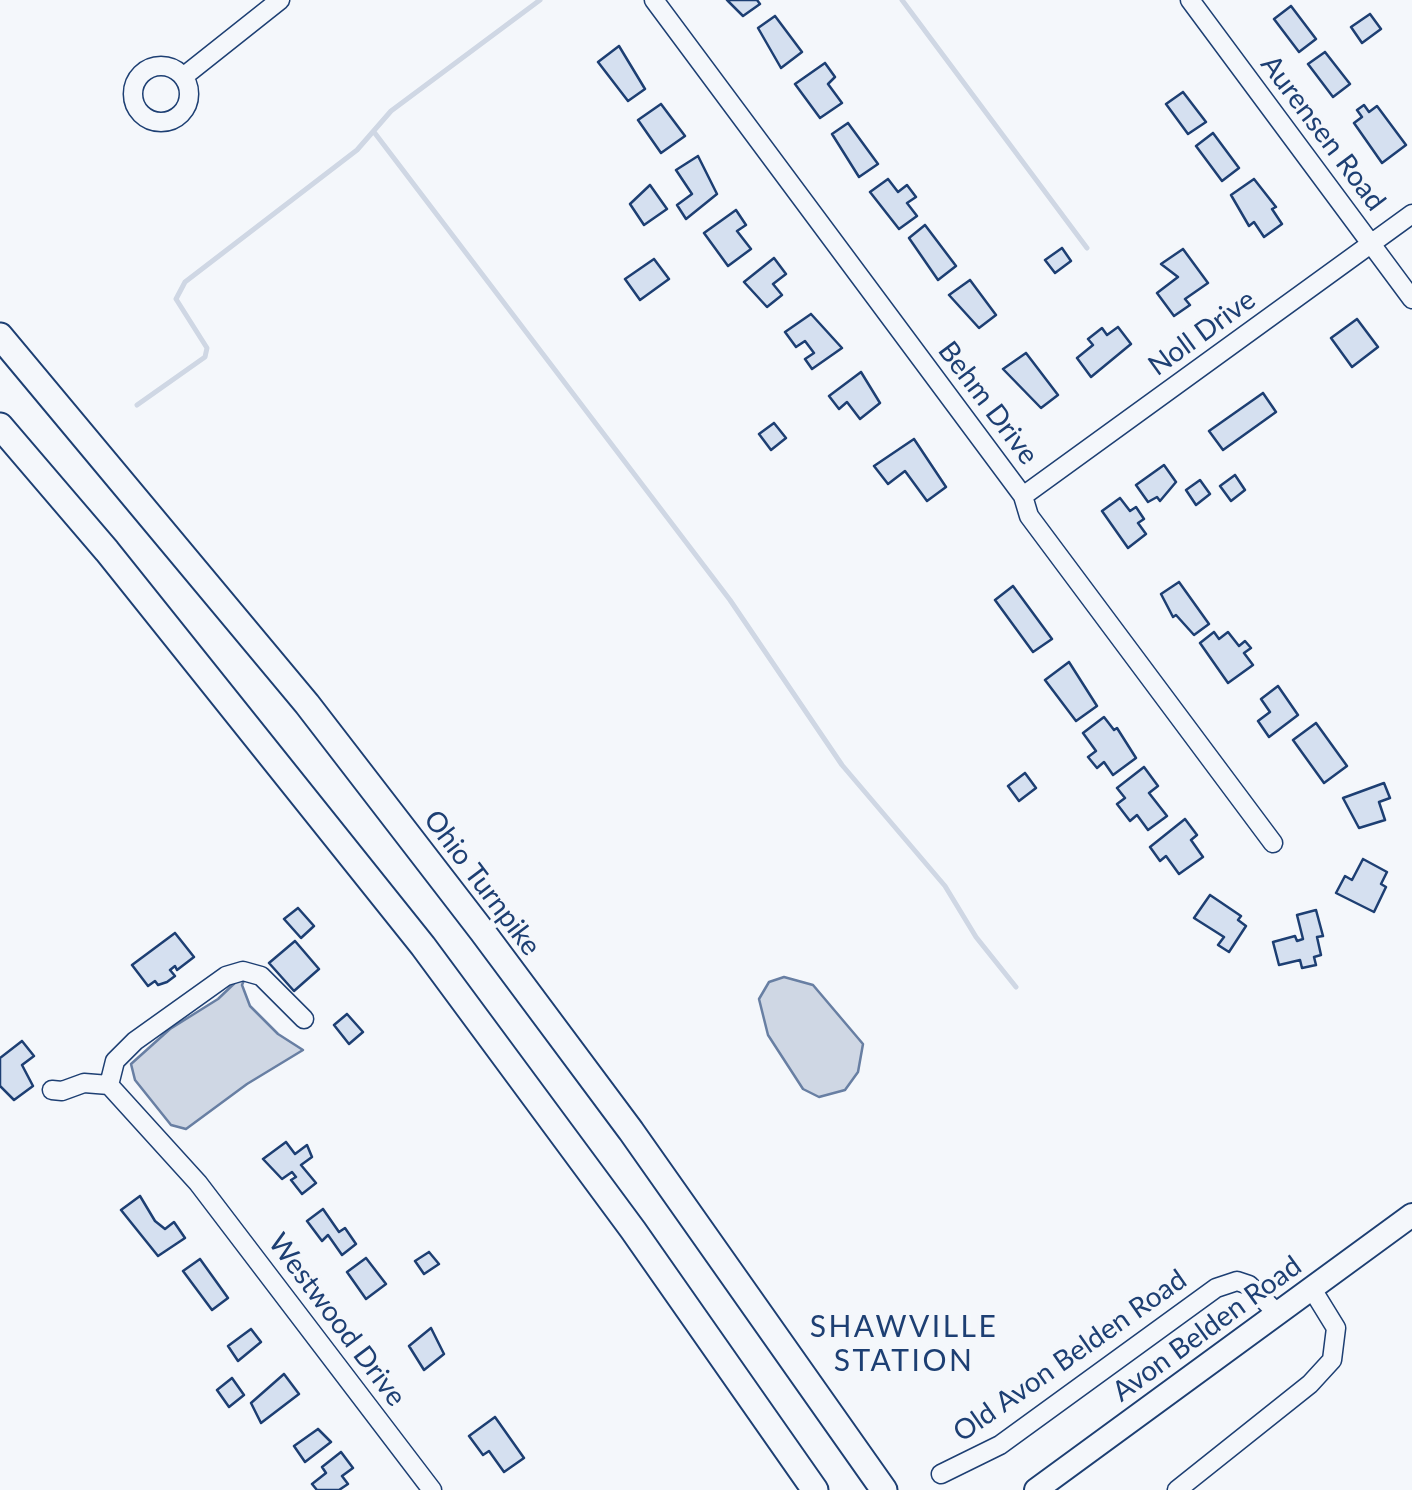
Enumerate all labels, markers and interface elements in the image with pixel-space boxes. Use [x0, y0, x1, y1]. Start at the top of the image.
street label: Aurensen Road [1254, 49, 1392, 217]
street label: Noll Drive [1142, 283, 1262, 383]
street label: Behm Drive [931, 335, 1045, 471]
street label: Ohio Turnpike [416, 804, 548, 962]
street label: Westwood Drive [261, 1227, 413, 1413]
street label: Avon Belden Road [1106, 1249, 1308, 1409]
street label: Old Avon Belden Road [947, 1263, 1193, 1449]
district label: SHAWVILLE STATION [810, 1309, 998, 1380]

